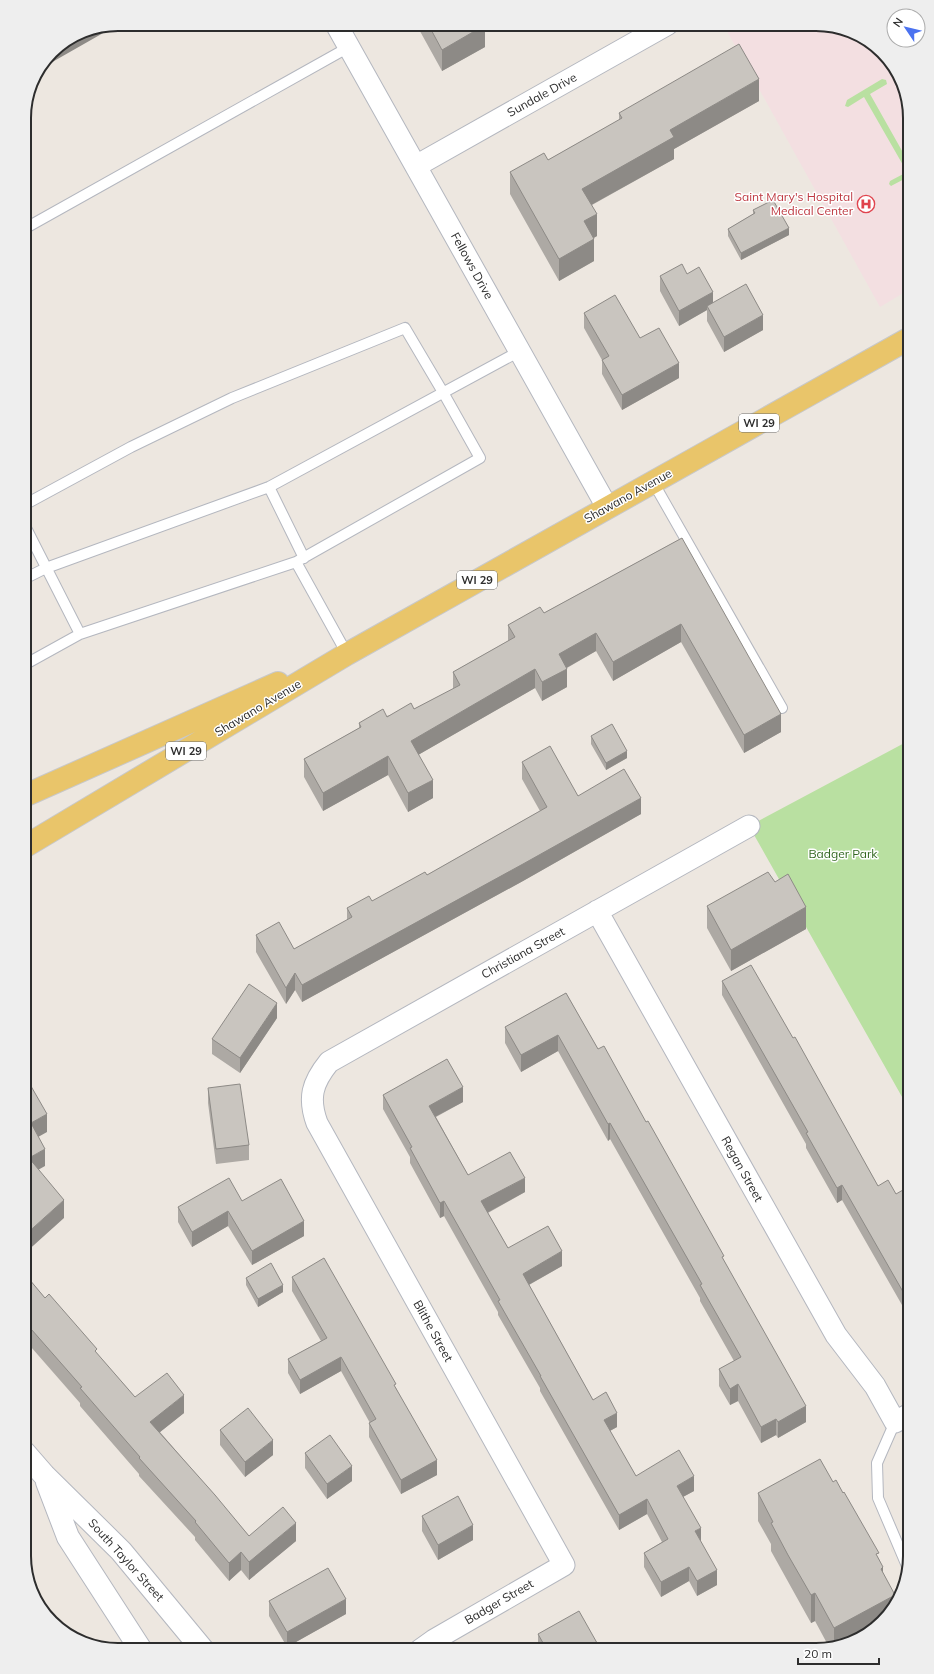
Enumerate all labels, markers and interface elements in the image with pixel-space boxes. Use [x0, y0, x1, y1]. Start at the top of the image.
north arrow [886, 8, 926, 48]
text: N [890, 15, 906, 30]
street label: Sundale Drive [504, 69, 579, 120]
place label: Saint Mary's Hospital Medical Center [734, 189, 854, 218]
hospital icon: Saint Mary's Hospital Medical Center [856, 194, 876, 214]
street label: Fellows Drive [448, 230, 497, 302]
road number: WI 29 [739, 414, 779, 432]
street label: Shawano Avenue [581, 465, 674, 526]
road number: WI 29 [457, 571, 497, 589]
street label: Shawano Avenue [212, 676, 304, 739]
road number: WI 29 [166, 742, 206, 760]
park label: Badger Park [808, 846, 878, 861]
street label: Christiana Street [478, 923, 567, 982]
street label: Regan Street [718, 1133, 767, 1204]
street label: Blithe Street [410, 1297, 456, 1364]
street label: South Taylor Street [85, 1515, 167, 1604]
street label: Badger Street [462, 1576, 536, 1627]
scale bar [798, 1640, 879, 1666]
text: 20 m [804, 1646, 832, 1661]

